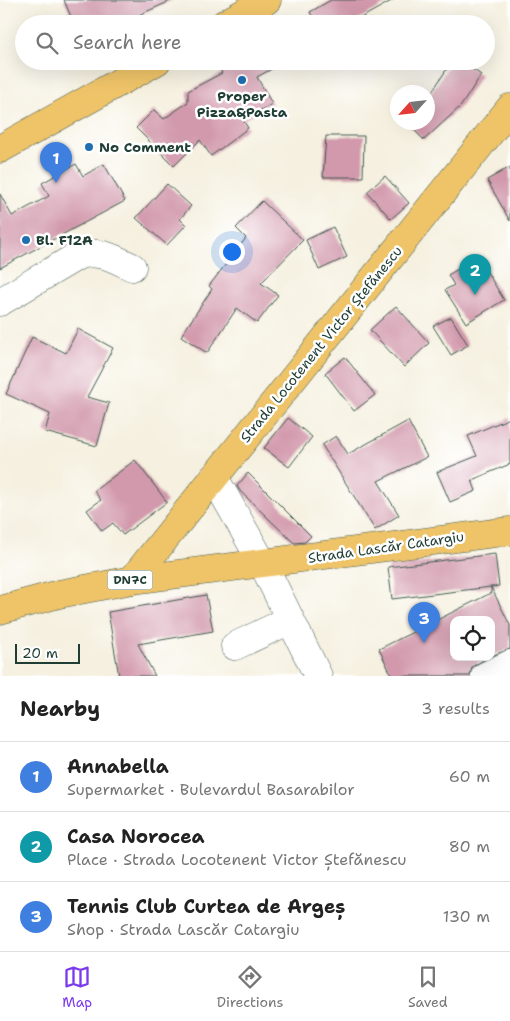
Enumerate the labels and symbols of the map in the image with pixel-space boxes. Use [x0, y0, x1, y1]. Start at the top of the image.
marker: Proper Pizza&Pasta [236, 74, 248, 86]
north arrow [390, 85, 435, 130]
place label: Proper Pizza&Pasta [197, 87, 288, 121]
place label: No Comment [99, 138, 191, 156]
marker: No Comment [83, 141, 95, 153]
pin: 1 [40, 142, 72, 183]
place label: Bl. F12A [36, 231, 93, 249]
marker: Bl. F12A [20, 234, 32, 246]
your location [219, 239, 245, 265]
street label: Strada Locotenent Victor Ștefănescu [236, 242, 407, 447]
pin: 2 [459, 254, 491, 295]
street label: Strada Lascăr Catargiu [307, 527, 465, 567]
road number: DN7C [108, 570, 152, 590]
pin: 3 [408, 602, 440, 643]
scale bar [15, 641, 80, 664]

